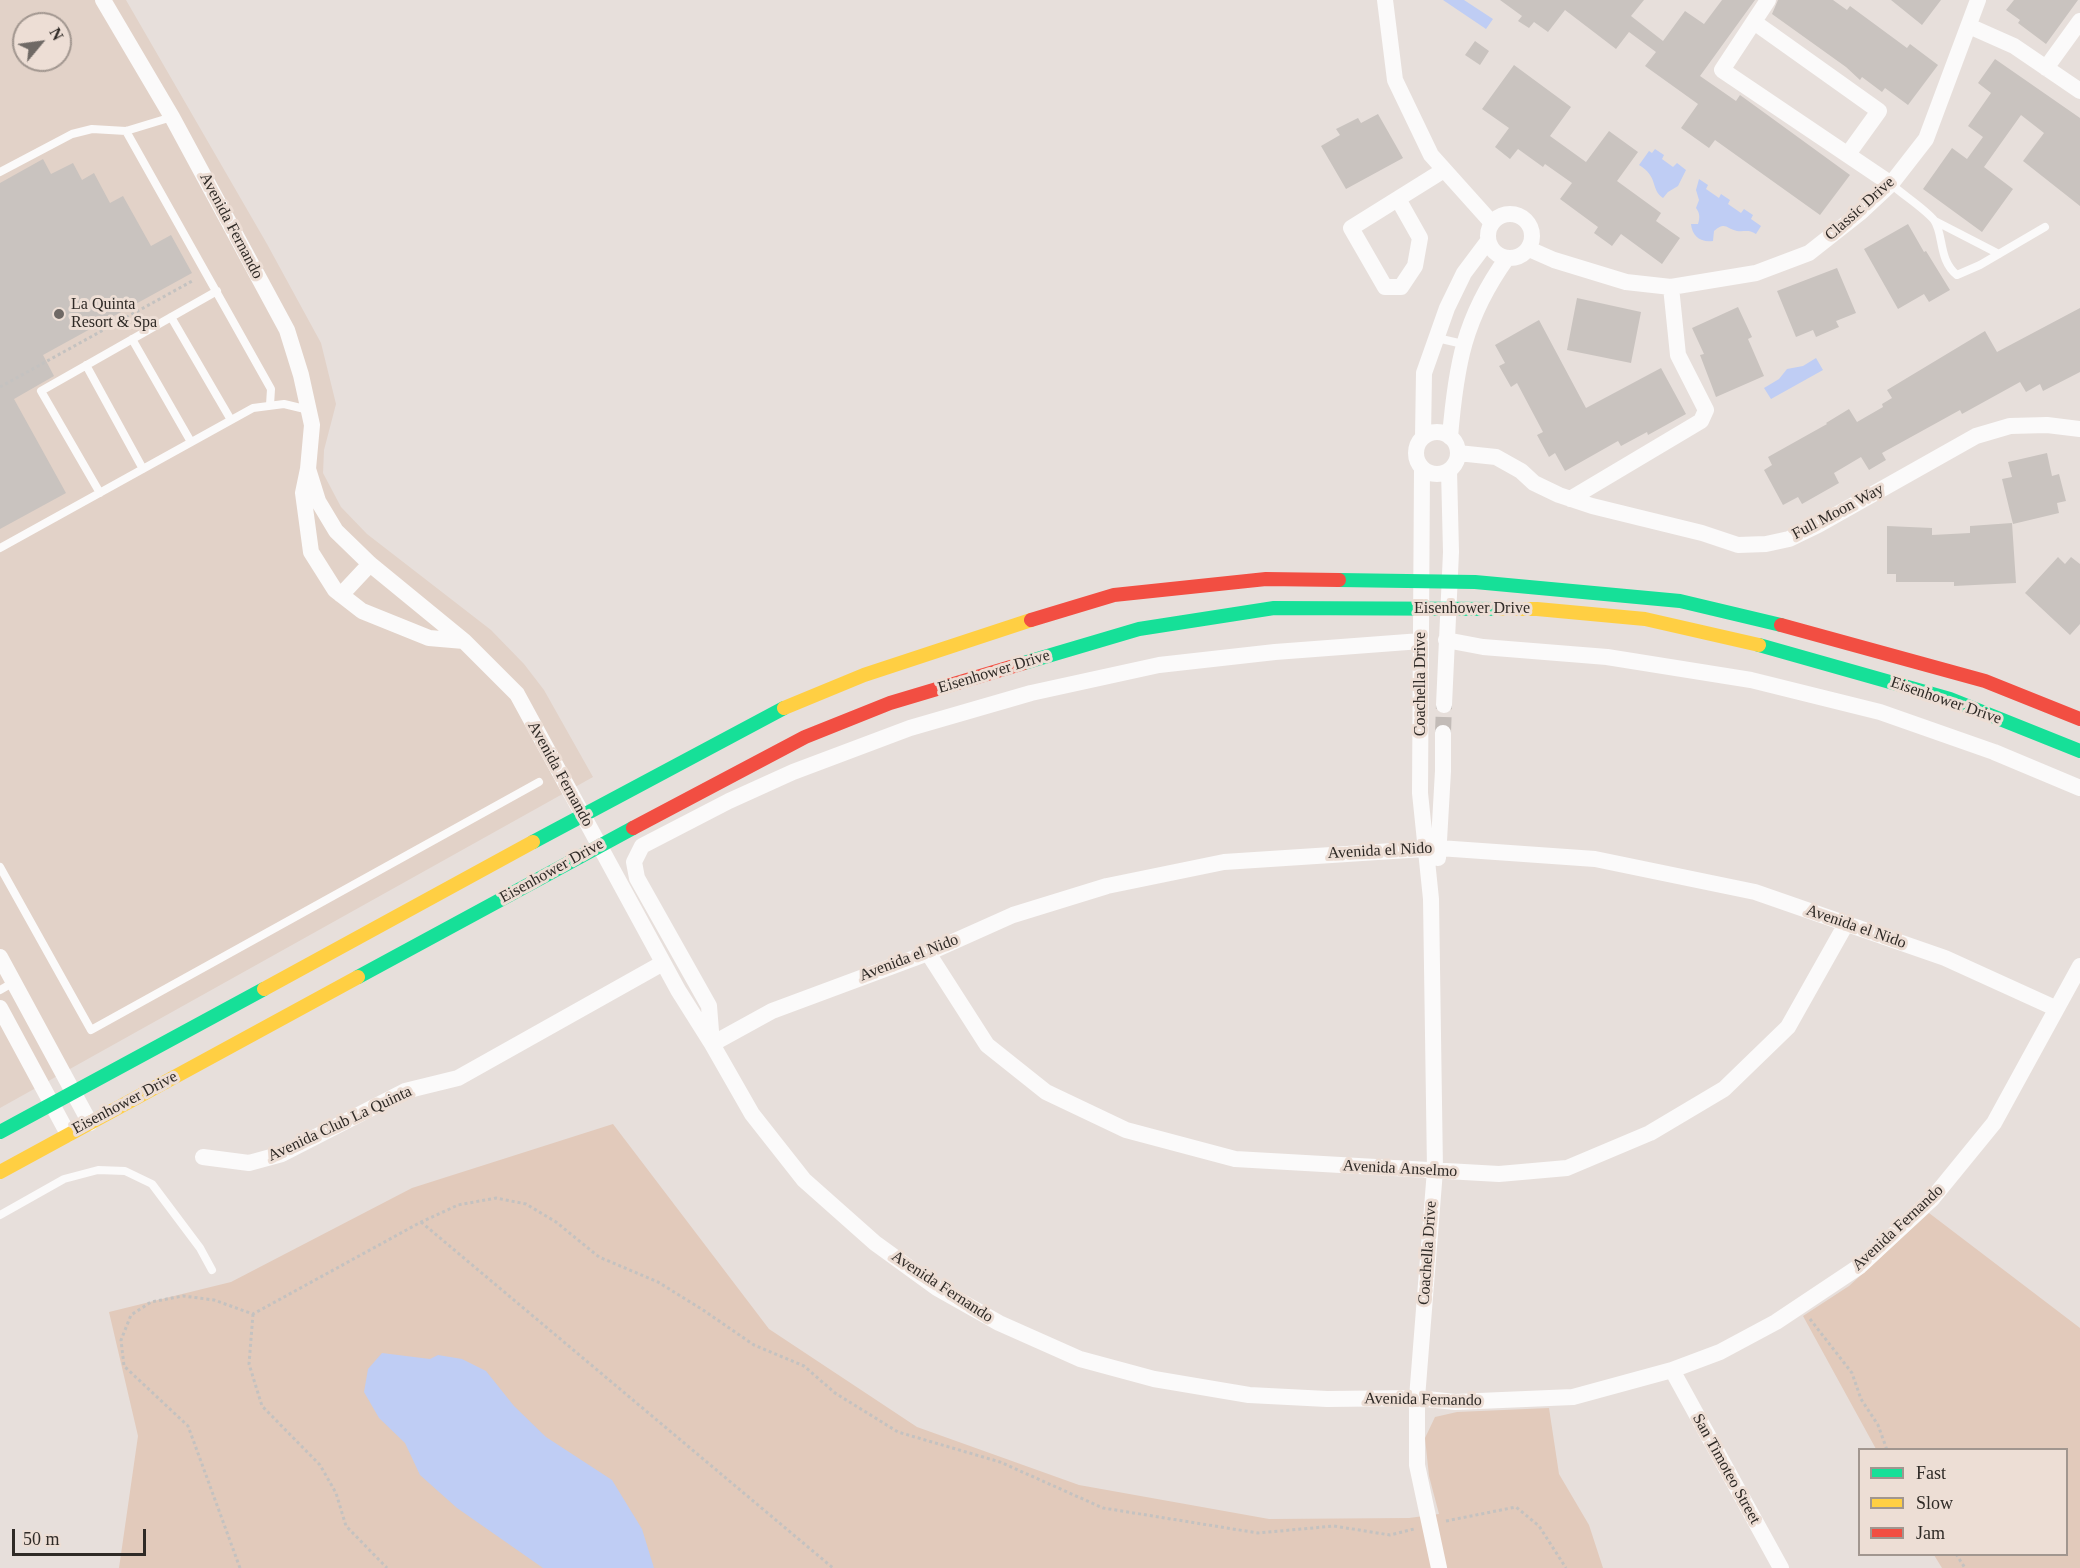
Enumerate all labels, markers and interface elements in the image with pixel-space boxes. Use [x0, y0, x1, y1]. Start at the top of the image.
north arrow [12, 12, 72, 72]
text: N [46, 25, 67, 43]
street label: Avenida Fernando [195, 170, 267, 282]
street label: Classic Drive [1821, 173, 1899, 245]
place label: La Quinta Resort & Spa [71, 295, 157, 333]
marker: La Quinta Resort & Spa [52, 307, 66, 321]
street label: Full Moon Way [1789, 480, 1887, 544]
street label: Eisenhower Drive [1414, 599, 1530, 619]
street label: Coachella Drive [1411, 632, 1431, 736]
street label: Eisenhower Drive [936, 646, 1052, 698]
street label: Eisenhower Drive [1888, 673, 2004, 729]
street label: Avenida Fernando [523, 718, 597, 830]
street label: Eisenhower Drive [497, 834, 607, 908]
street label: Avenida el Nido [1327, 839, 1433, 863]
street label: Avenida el Nido [1803, 901, 1909, 953]
street label: Avenida el Nido [857, 930, 961, 986]
street label: Eisenhower Drive [69, 1067, 181, 1139]
street label: Avenida Club La Quinta [265, 1082, 415, 1166]
street label: Avenida Anselmo [1342, 1156, 1458, 1182]
street label: Avenida Fernando [1849, 1181, 1947, 1275]
street label: Coachella Drive [1415, 1200, 1441, 1306]
street label: Avenida Fernando [888, 1247, 996, 1327]
street label: Avenida Fernando [1364, 1389, 1482, 1411]
street label: San Timoteo Street [1688, 1411, 1764, 1527]
legend [1858, 1448, 2068, 1556]
text: Fast [1916, 1463, 1946, 1483]
text: Slow [1916, 1493, 1953, 1513]
scale bar [15, 1517, 148, 1555]
text: Jam [1916, 1523, 1945, 1543]
text: 50 m [23, 1529, 60, 1549]

